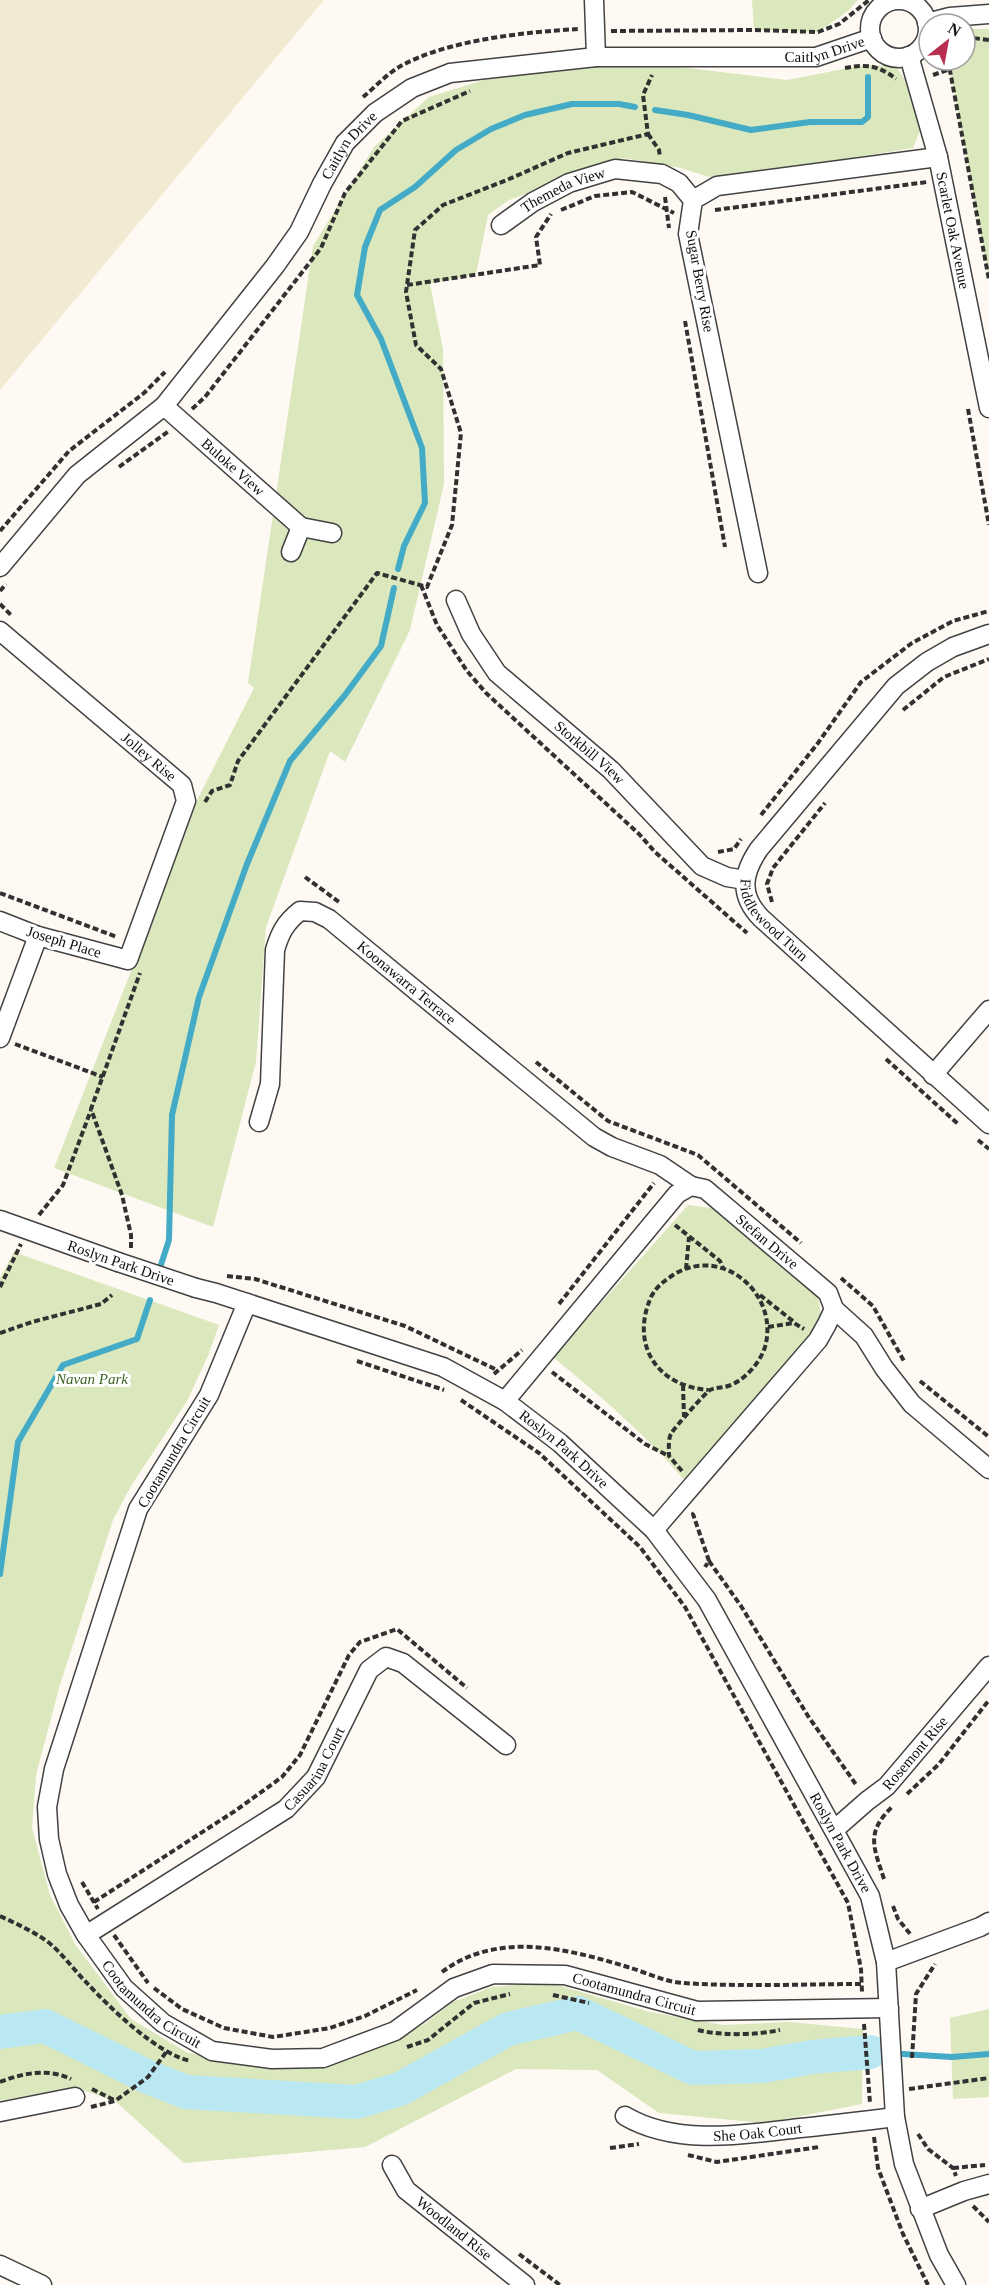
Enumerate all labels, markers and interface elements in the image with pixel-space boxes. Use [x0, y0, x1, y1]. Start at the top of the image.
north arrow [917, 12, 977, 72]
text: N [945, 19, 964, 40]
street label: Caitlyn Drive [785, 33, 867, 65]
street label: Caitlyn Drive [318, 108, 380, 182]
street label: Themeda View [518, 164, 607, 216]
street label: Scarlet Oak Avenue [933, 171, 973, 291]
street label: Sugar Berry Rise [683, 229, 717, 334]
street label: Buloke View [198, 435, 268, 499]
street label: Storkbill View [551, 718, 628, 787]
street label: Jolley Rise [118, 729, 180, 785]
street label: Fiddlewood Turn [737, 878, 811, 965]
street label: Joseph Place [25, 923, 104, 961]
street label: Koonawarra Terrace [354, 938, 459, 1028]
street label: Stefan Drive [733, 1211, 802, 1273]
street label: Roslyn Park Drive [66, 1237, 177, 1289]
park label: Navan Park [55, 1371, 128, 1387]
street label: Cootamundra Circuit [134, 1393, 214, 1511]
street label: Roslyn Park Drive [516, 1407, 612, 1492]
street label: Rosemont Rise [879, 1713, 951, 1793]
street label: Casuarina Court [281, 1724, 348, 1814]
street label: Roslyn Park Drive [807, 1790, 875, 1896]
street label: Cootamundra Circuit [99, 1957, 205, 2051]
street label: Cootamundra Circuit [571, 1969, 698, 2019]
street label: She Oak Court [713, 2120, 804, 2144]
street label: Woodland Rise [413, 2193, 495, 2263]

